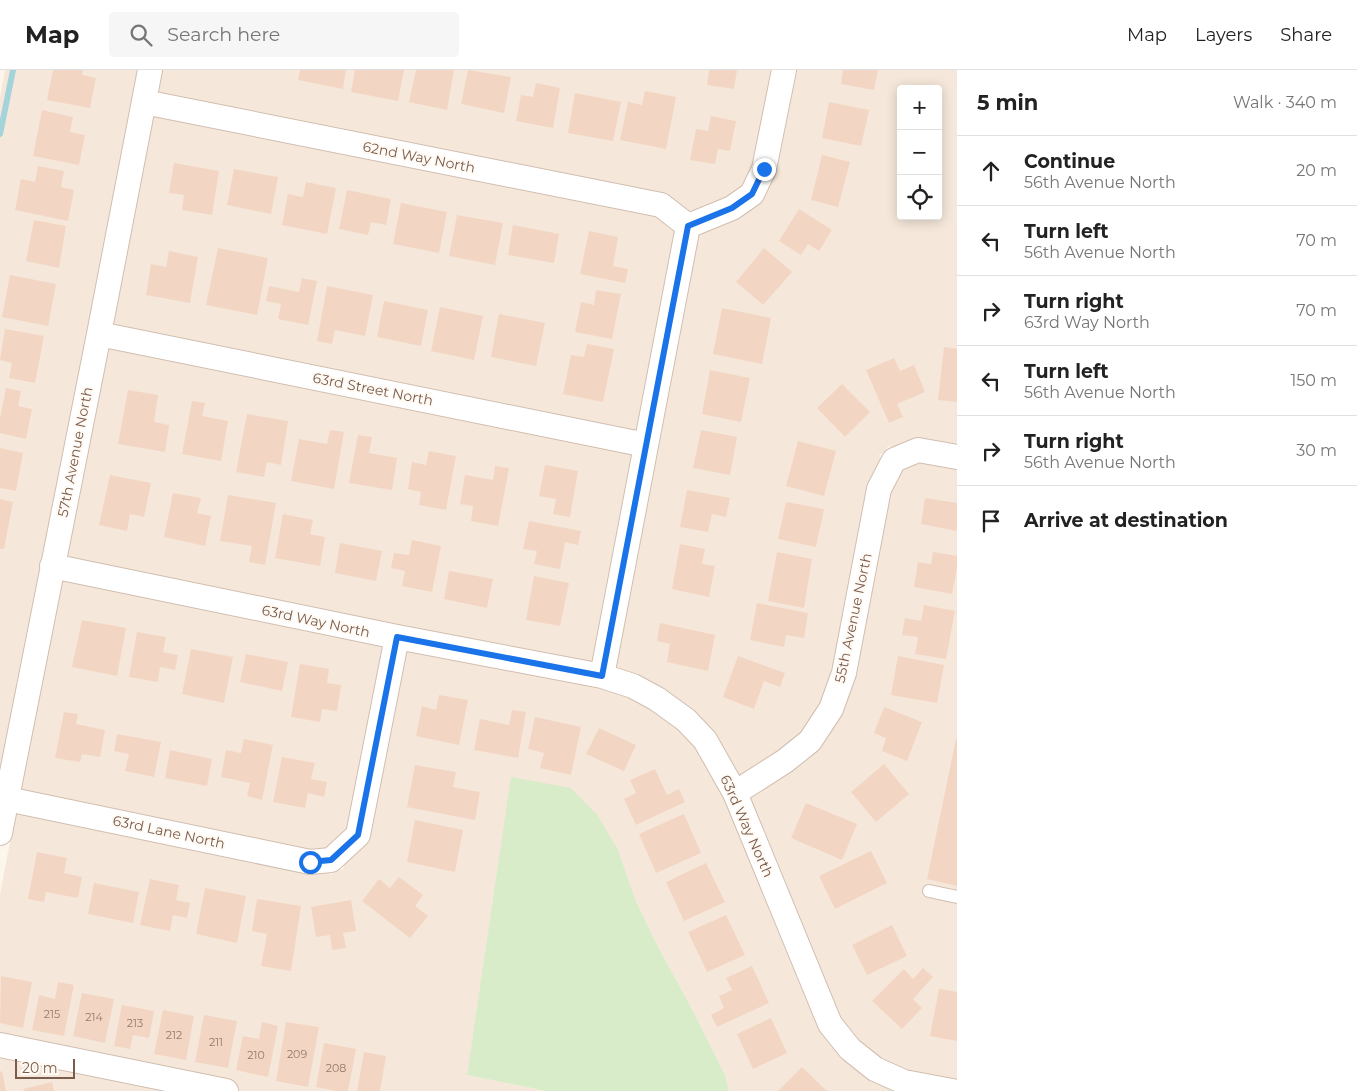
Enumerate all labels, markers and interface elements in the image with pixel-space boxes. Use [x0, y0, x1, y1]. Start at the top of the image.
search box [109, 12, 459, 57]
text: Map [25, 20, 79, 49]
icon: search [127, 21, 155, 49]
text: Search here [167, 23, 280, 46]
text: Map [1127, 24, 1167, 46]
text: Layers [1195, 24, 1252, 46]
text: Share [1280, 24, 1332, 46]
map controls [897, 85, 942, 220]
button: + [897, 85, 942, 130]
text: 5 min [977, 90, 1038, 115]
text: Walk · 340 m [1233, 93, 1337, 112]
button: − [897, 130, 942, 175]
street label: 62nd Way North [361, 137, 477, 177]
text: Continue [1024, 150, 1115, 173]
icon: ahead [977, 157, 1005, 185]
route end [753, 158, 776, 181]
text: 20 m [1296, 161, 1337, 180]
text: 56th Avenue North [1024, 173, 1176, 192]
button: locate [897, 175, 942, 220]
text: Turn left [1024, 220, 1109, 243]
icon: left [977, 227, 1005, 255]
text: 70 m [1296, 231, 1337, 250]
text: 56th Avenue North [1024, 243, 1176, 262]
text: Turn right [1024, 290, 1124, 313]
icon: right [977, 297, 1005, 325]
text: 70 m [1296, 301, 1337, 320]
text: 63rd Way North [1024, 313, 1150, 332]
text: Turn left [1024, 360, 1109, 383]
icon: left [977, 367, 1005, 395]
street label: 63rd Street North [311, 369, 435, 409]
text: 150 m [1290, 371, 1337, 390]
text: 56th Avenue North [1024, 383, 1176, 402]
street label: 57th Avenue North [54, 385, 96, 519]
text: Turn right [1024, 430, 1124, 453]
icon: right [977, 437, 1005, 465]
text: 30 m [1296, 441, 1337, 460]
text: 56th Avenue North [1024, 453, 1176, 472]
icon: arrive [977, 507, 1005, 535]
text: Arrive at destination [1024, 509, 1228, 532]
street label: 55th Avenue North [830, 551, 876, 685]
street label: 63rd Way North [260, 601, 372, 641]
street label: 63rd Way North [716, 772, 778, 880]
street label: 63rd Lane North [111, 811, 227, 853]
route start [299, 851, 322, 874]
house number: 215 [44, 1007, 60, 1021]
house number: 214 [85, 1010, 103, 1024]
house number: 213 [127, 1016, 143, 1030]
house number: 212 [166, 1028, 182, 1042]
house number: 211 [209, 1035, 223, 1049]
house number: 209 [287, 1047, 307, 1061]
house number: 210 [247, 1048, 265, 1062]
scale bar [15, 1056, 75, 1079]
text: 20 m [22, 1059, 58, 1077]
house number: 208 [326, 1061, 346, 1075]

